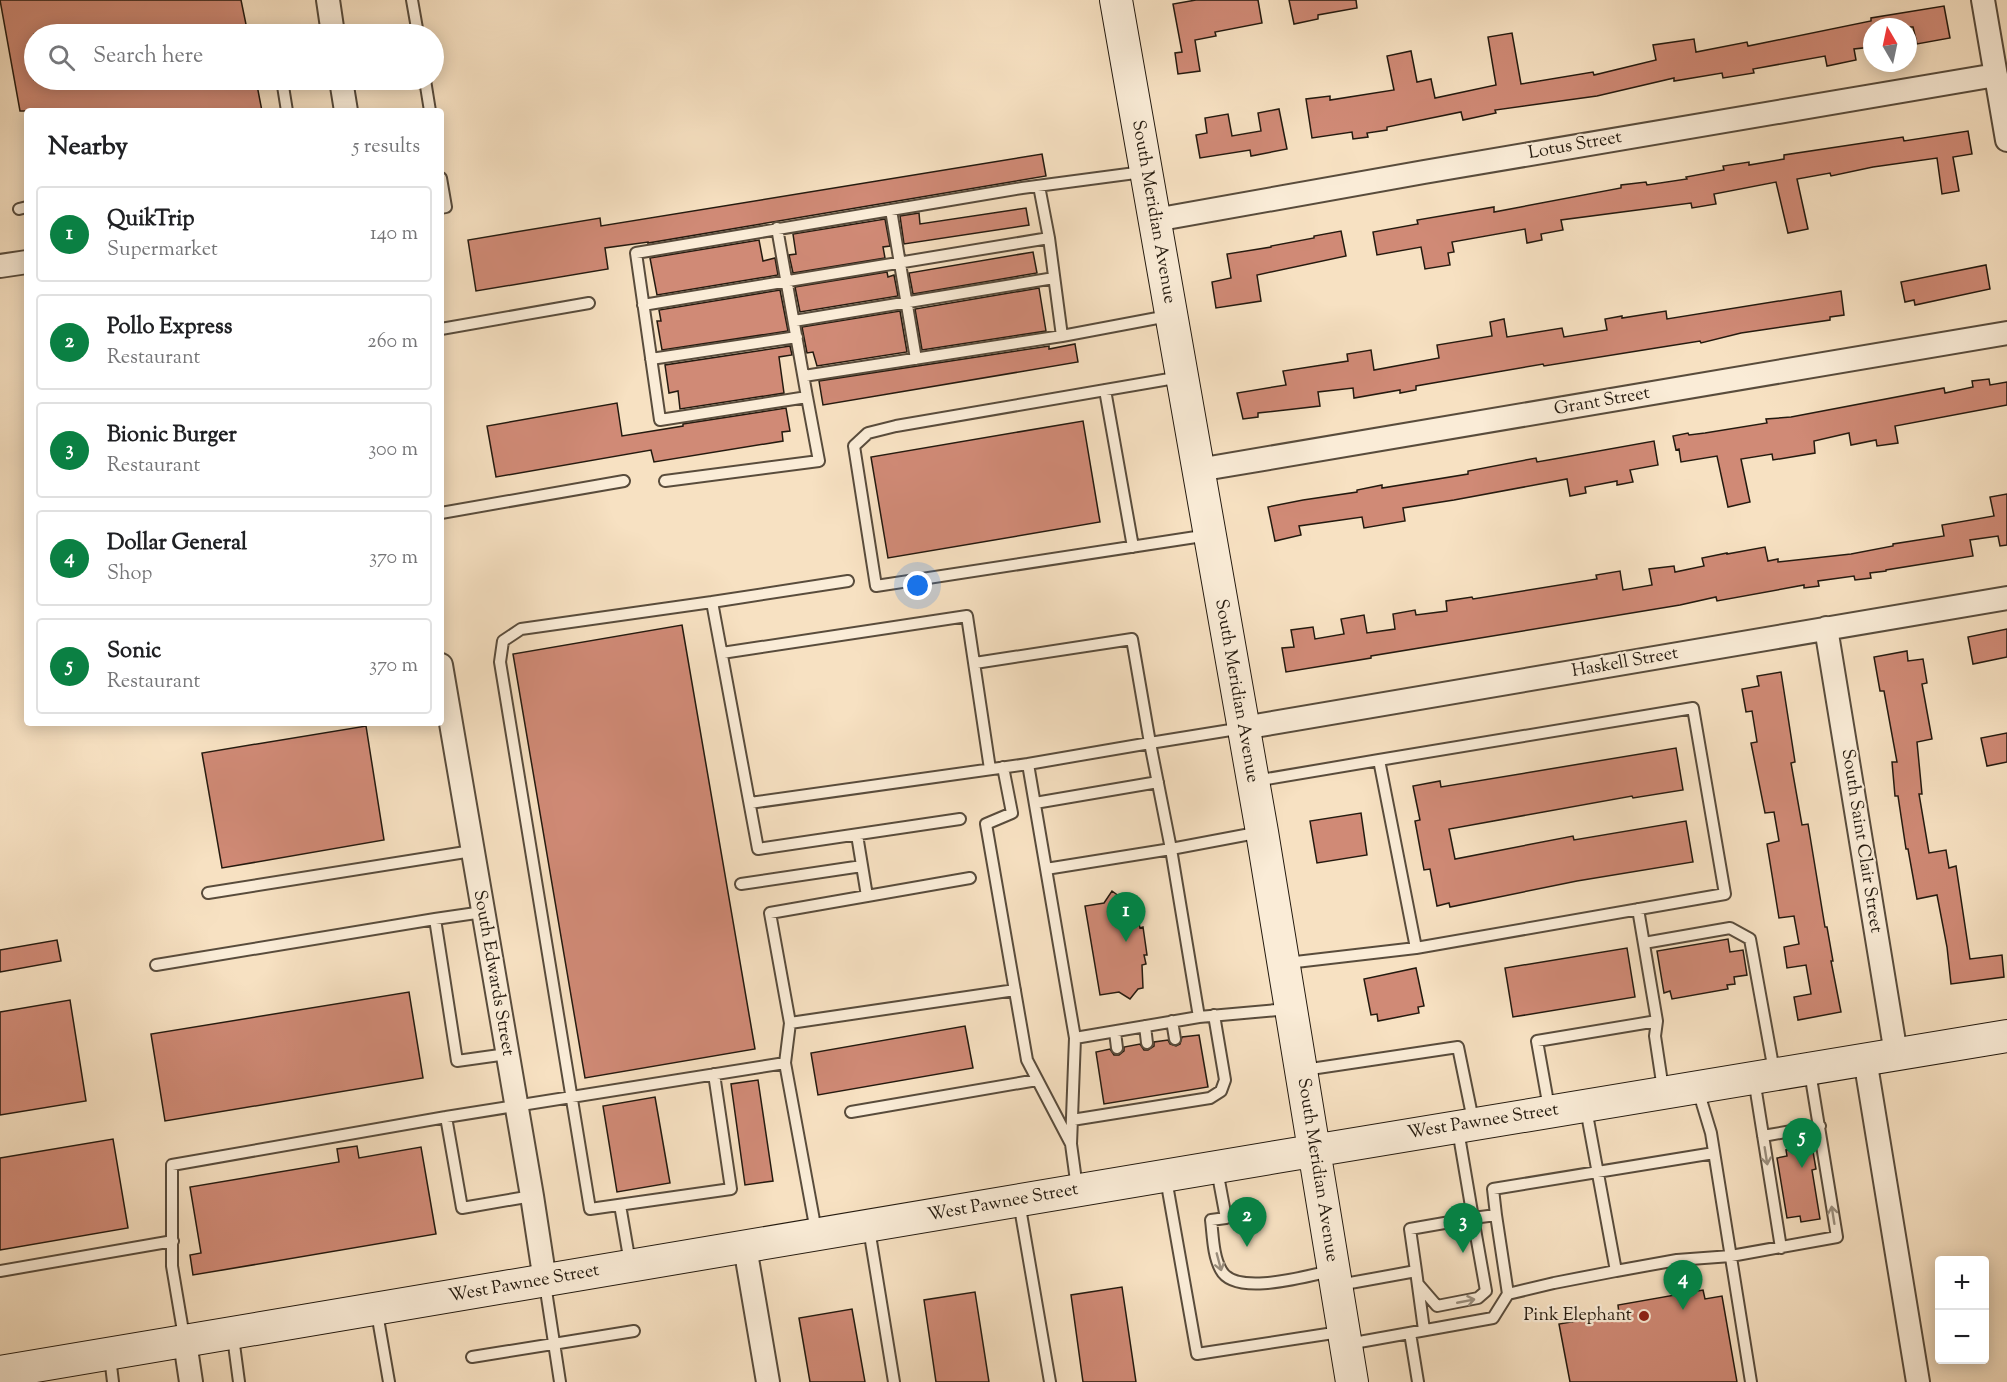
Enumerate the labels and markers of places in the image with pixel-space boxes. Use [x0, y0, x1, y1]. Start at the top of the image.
pin: 1 [1106, 892, 1146, 942]
pin: 5 [1782, 1118, 1822, 1168]
pin: 2 [1228, 1198, 1266, 1247]
pin: 3 [1444, 1204, 1482, 1253]
pin: 4 [1664, 1260, 1702, 1310]
place label: Pink Elephant [1523, 1303, 1632, 1329]
marker: Pink Elephant [1637, 1309, 1651, 1323]

